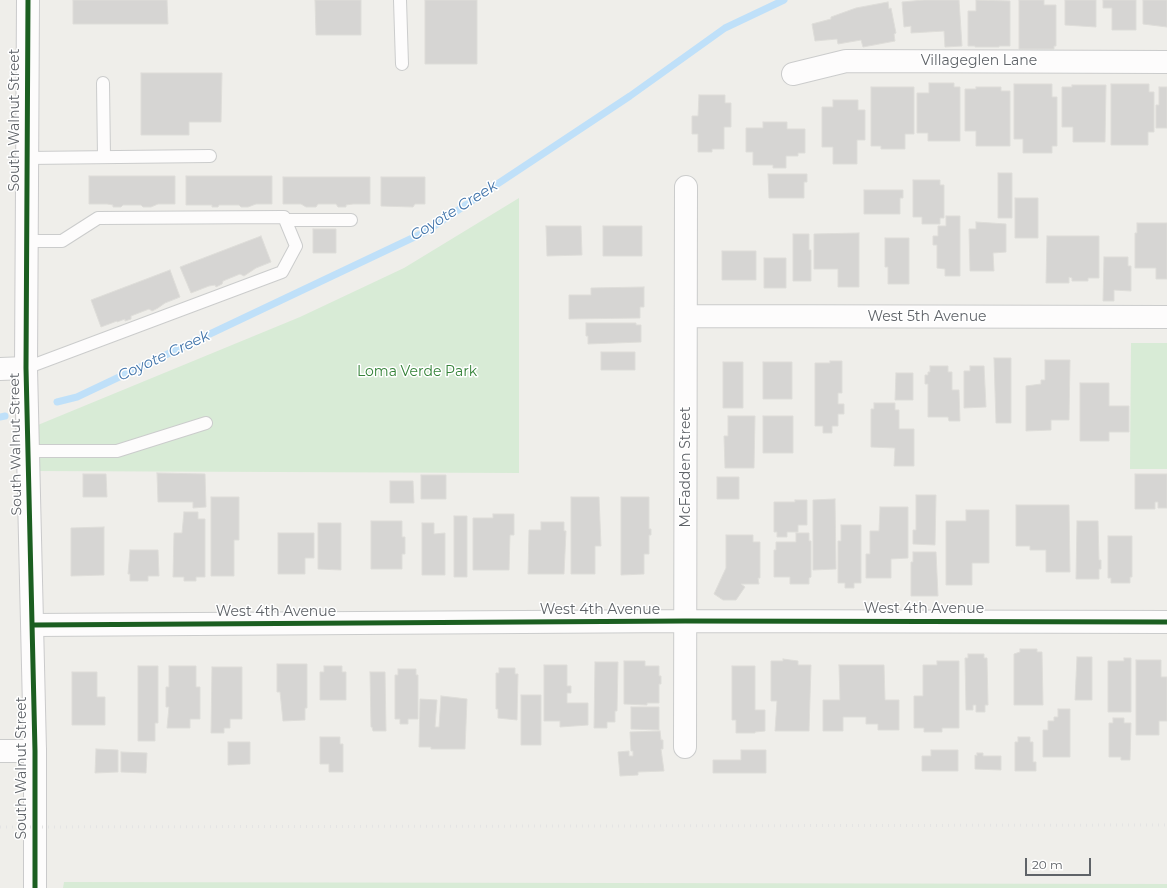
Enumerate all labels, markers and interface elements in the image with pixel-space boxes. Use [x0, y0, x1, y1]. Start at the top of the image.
street label: South Walnut Street [7, 49, 23, 191]
street label: Villageglen Lane [921, 53, 1037, 69]
water label: Coyote Creek [407, 177, 501, 245]
street label: West 5th Avenue [868, 309, 986, 325]
water label: Coyote Creek [115, 327, 213, 385]
park label: Loma Verde Park [357, 364, 477, 380]
street label: South Walnut Street [6, 372, 26, 516]
street label: McFadden Street [678, 407, 694, 527]
street label: West 4th Avenue [864, 601, 984, 617]
street label: West 4th Avenue [540, 602, 660, 618]
street label: West 4th Avenue [216, 604, 336, 620]
street label: South Walnut Street [14, 697, 30, 839]
scale bar [1027, 850, 1093, 876]
text: 20 m [1032, 857, 1063, 872]

